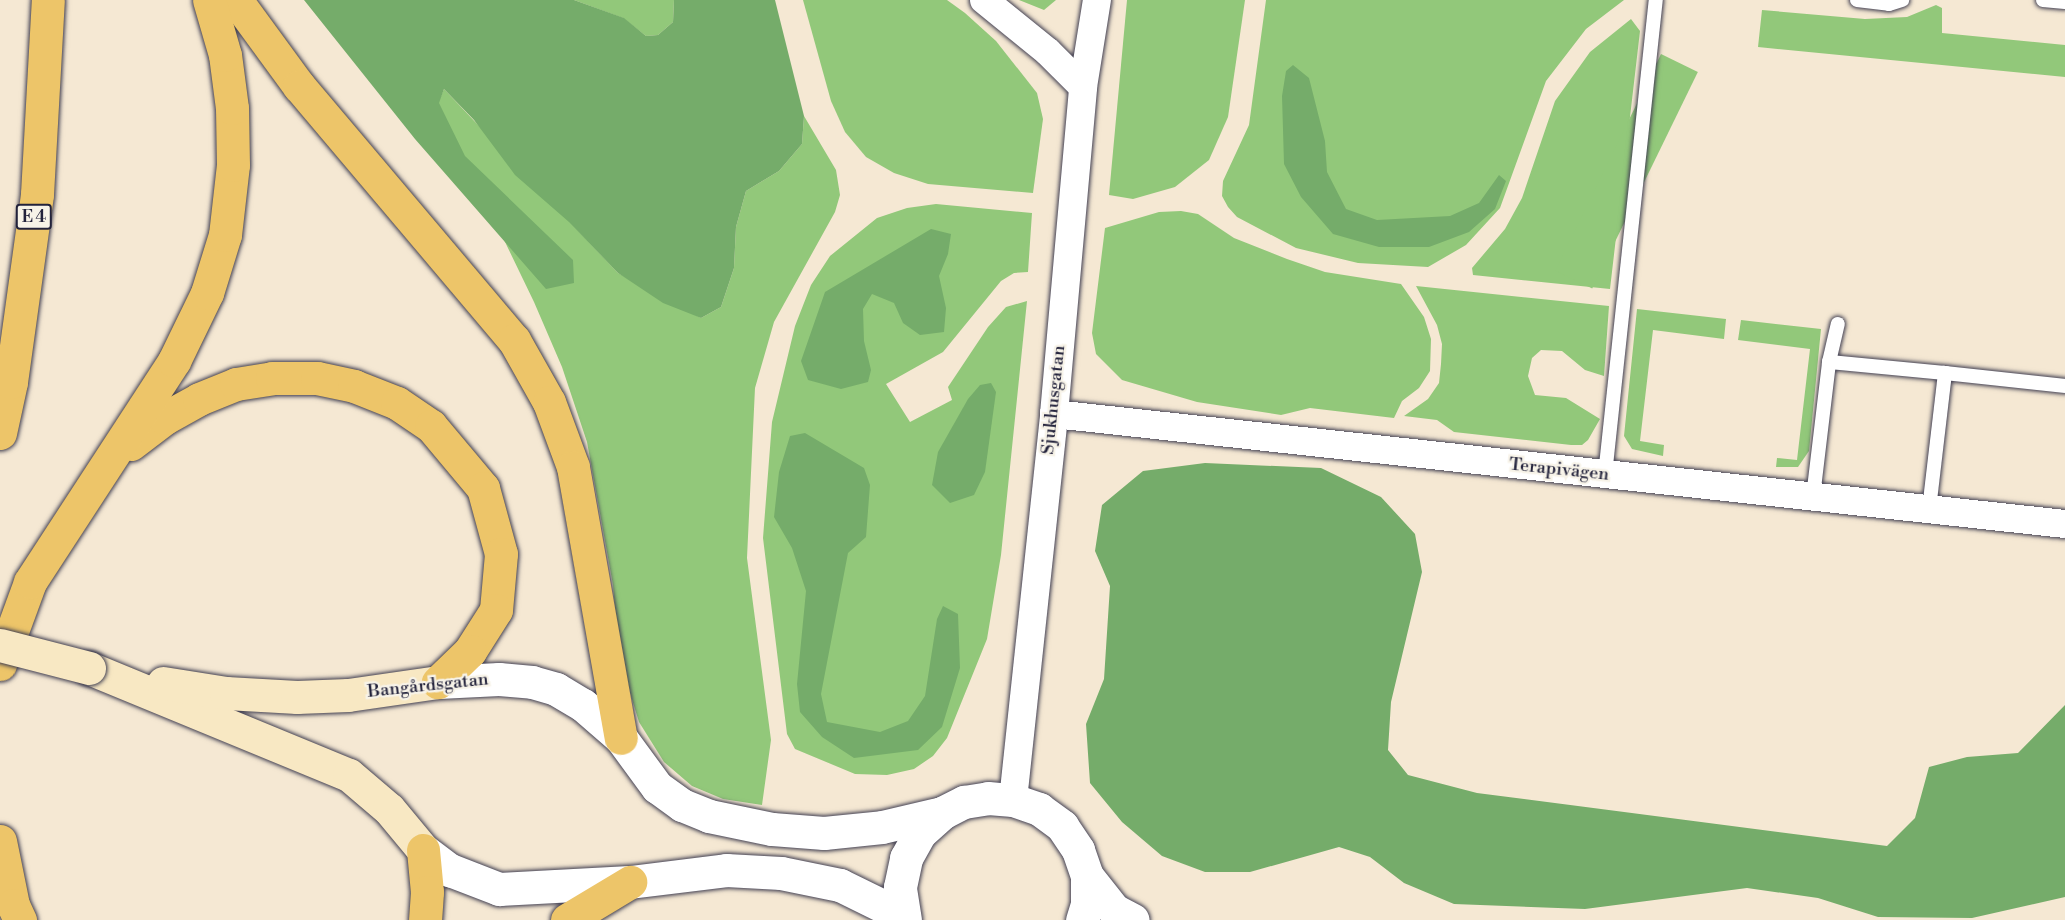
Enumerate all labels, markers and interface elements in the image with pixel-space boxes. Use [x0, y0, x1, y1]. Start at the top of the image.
road number: E 4 [15, 204, 54, 230]
street label: Sjukhusgatan [1038, 344, 1070, 456]
street label: Terapivägen [1508, 454, 1610, 486]
street label: Bangårdsgatan [366, 669, 490, 703]

